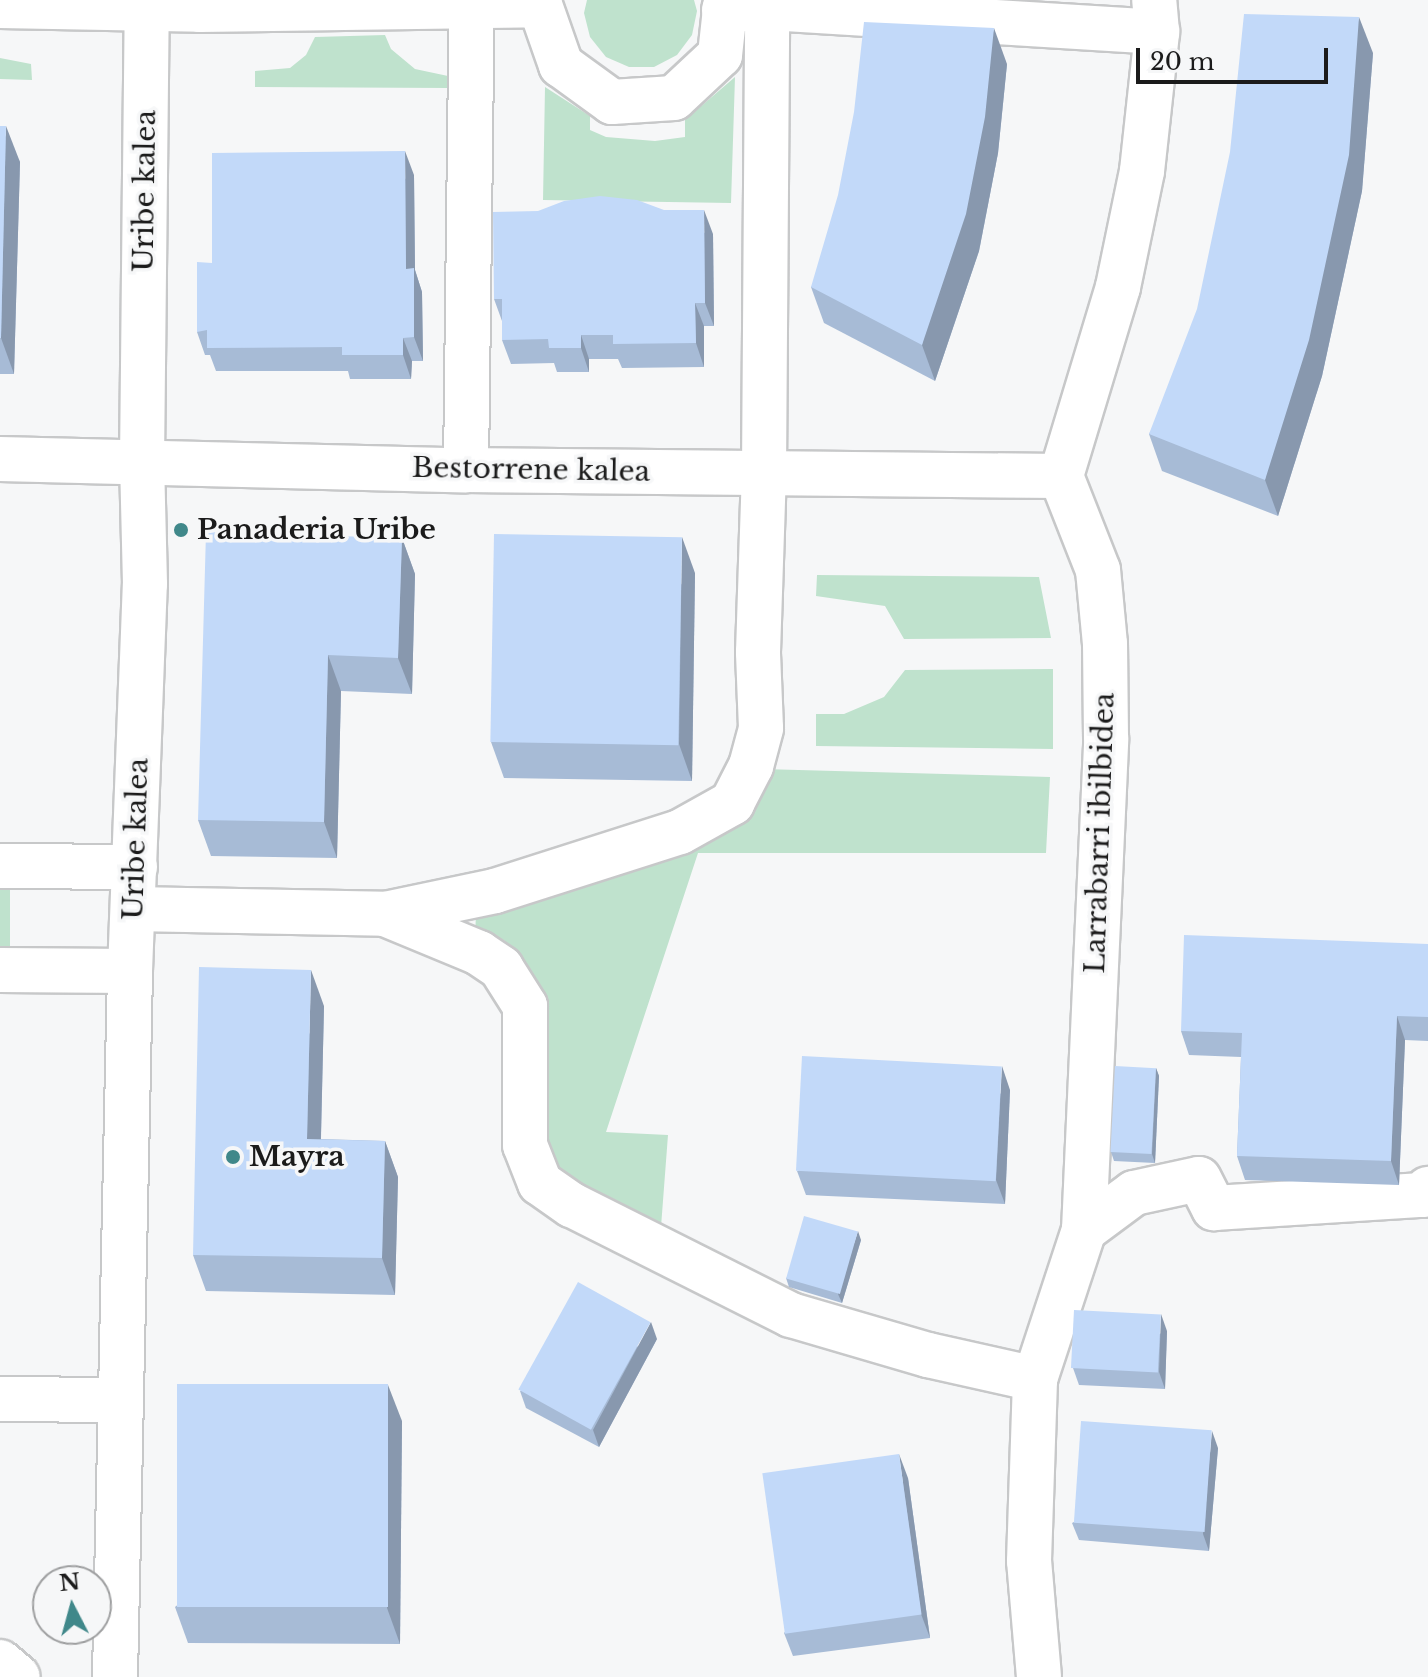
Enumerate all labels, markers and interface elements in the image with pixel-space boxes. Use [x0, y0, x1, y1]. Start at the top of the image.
scale bar [1140, 32, 1332, 82]
text: 20 m [1150, 47, 1215, 76]
street label: Uribe kalea [127, 110, 163, 272]
street label: Bestorrene kalea [412, 451, 650, 489]
place label: Panaderia Uribe [197, 513, 436, 547]
marker: Panaderia Uribe [172, 521, 190, 539]
street label: Larrabarri ibilbidea [1078, 692, 1122, 974]
street label: Uribe kalea [116, 758, 156, 920]
place label: Mayra [249, 1140, 345, 1174]
marker: Mayra [224, 1148, 242, 1166]
north arrow [32, 1565, 112, 1645]
text: N [58, 1568, 81, 1597]

